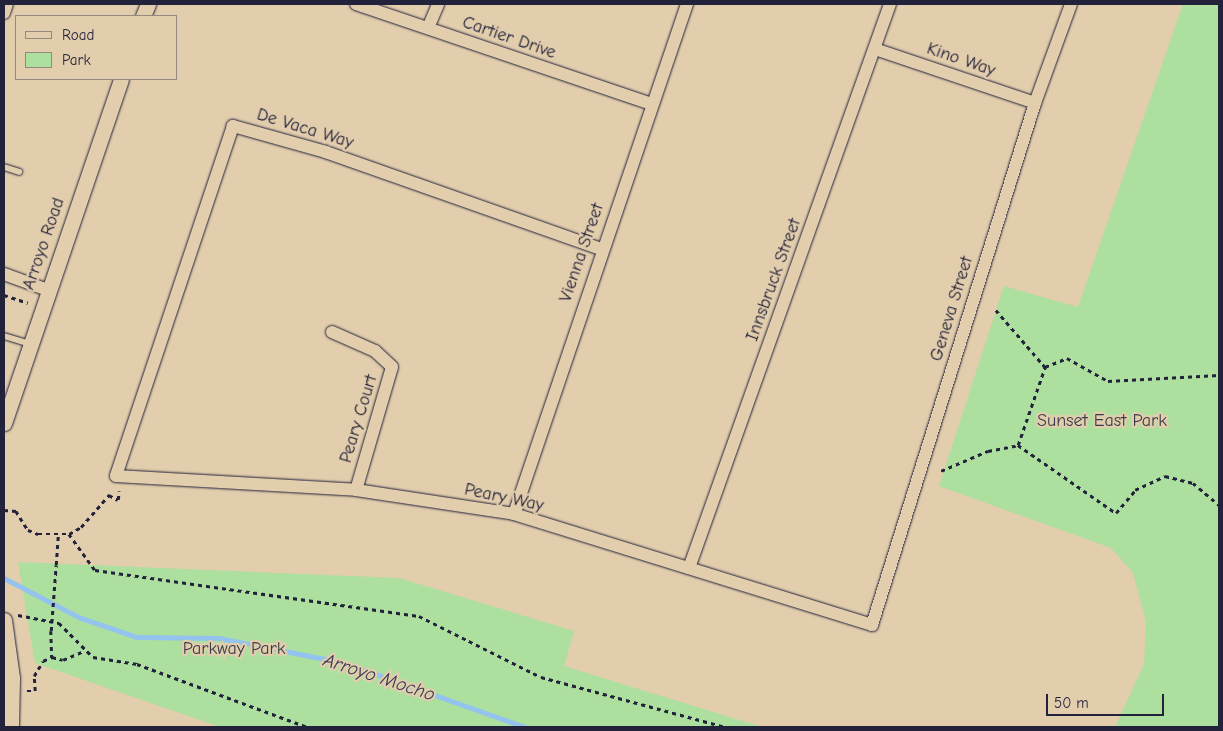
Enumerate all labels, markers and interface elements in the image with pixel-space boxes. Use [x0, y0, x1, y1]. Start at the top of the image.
street label: Cartier Drive [459, 12, 559, 64]
legend [15, 15, 178, 80]
text: Road [62, 26, 94, 44]
street label: Kino Way [924, 38, 998, 82]
text: Park [62, 51, 91, 69]
street label: De Vaca Way [254, 104, 356, 154]
street label: Arroyo Road [18, 195, 70, 293]
street label: Vienna Street [555, 201, 609, 305]
street label: Innsbruck Street [742, 216, 806, 344]
street label: Geneva Street [926, 254, 978, 364]
street label: Peary Court [335, 372, 383, 466]
park label: Sunset East Park [1037, 410, 1167, 432]
street label: Peary Way [462, 479, 546, 517]
park label: Parkway Park [183, 638, 285, 660]
water label: Arroyo Mocho [320, 649, 438, 707]
scale bar [1048, 684, 1166, 716]
text: 50 m [1054, 694, 1089, 712]

